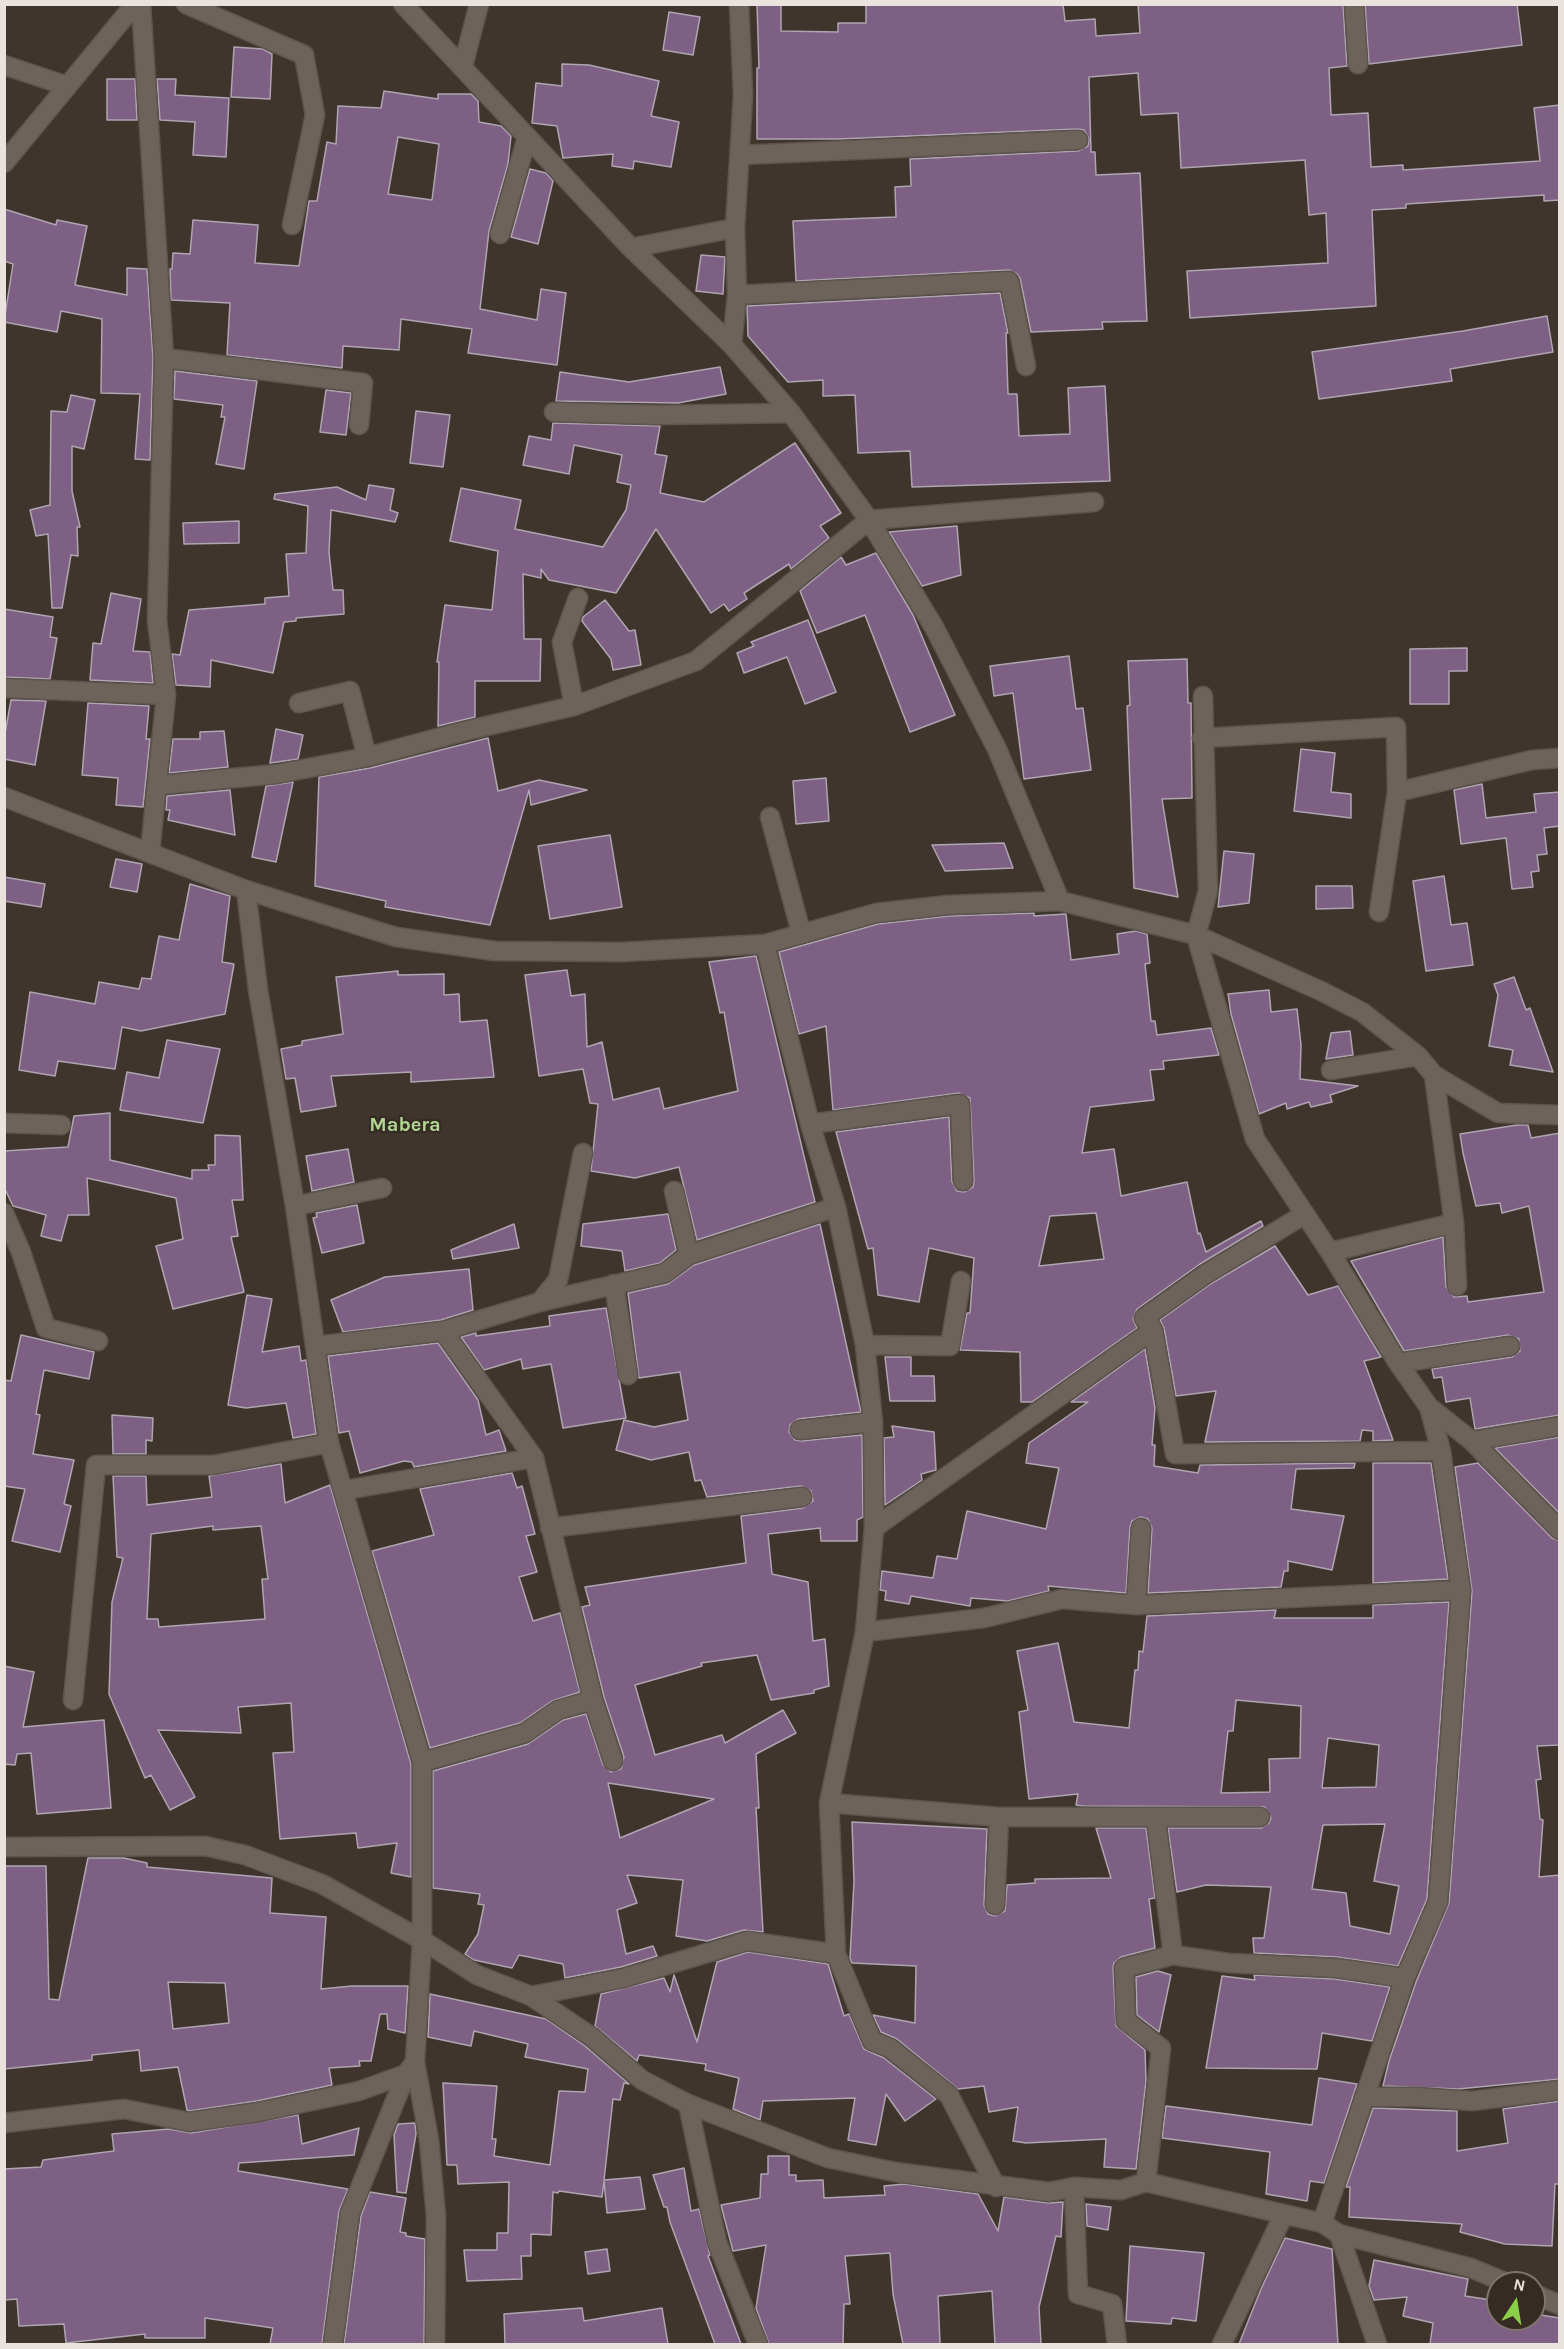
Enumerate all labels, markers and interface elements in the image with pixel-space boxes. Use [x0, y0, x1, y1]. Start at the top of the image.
district label: Mabera [369, 1113, 441, 1137]
north arrow [1486, 2271, 1546, 2331]
text: N [1512, 2274, 1527, 2295]

